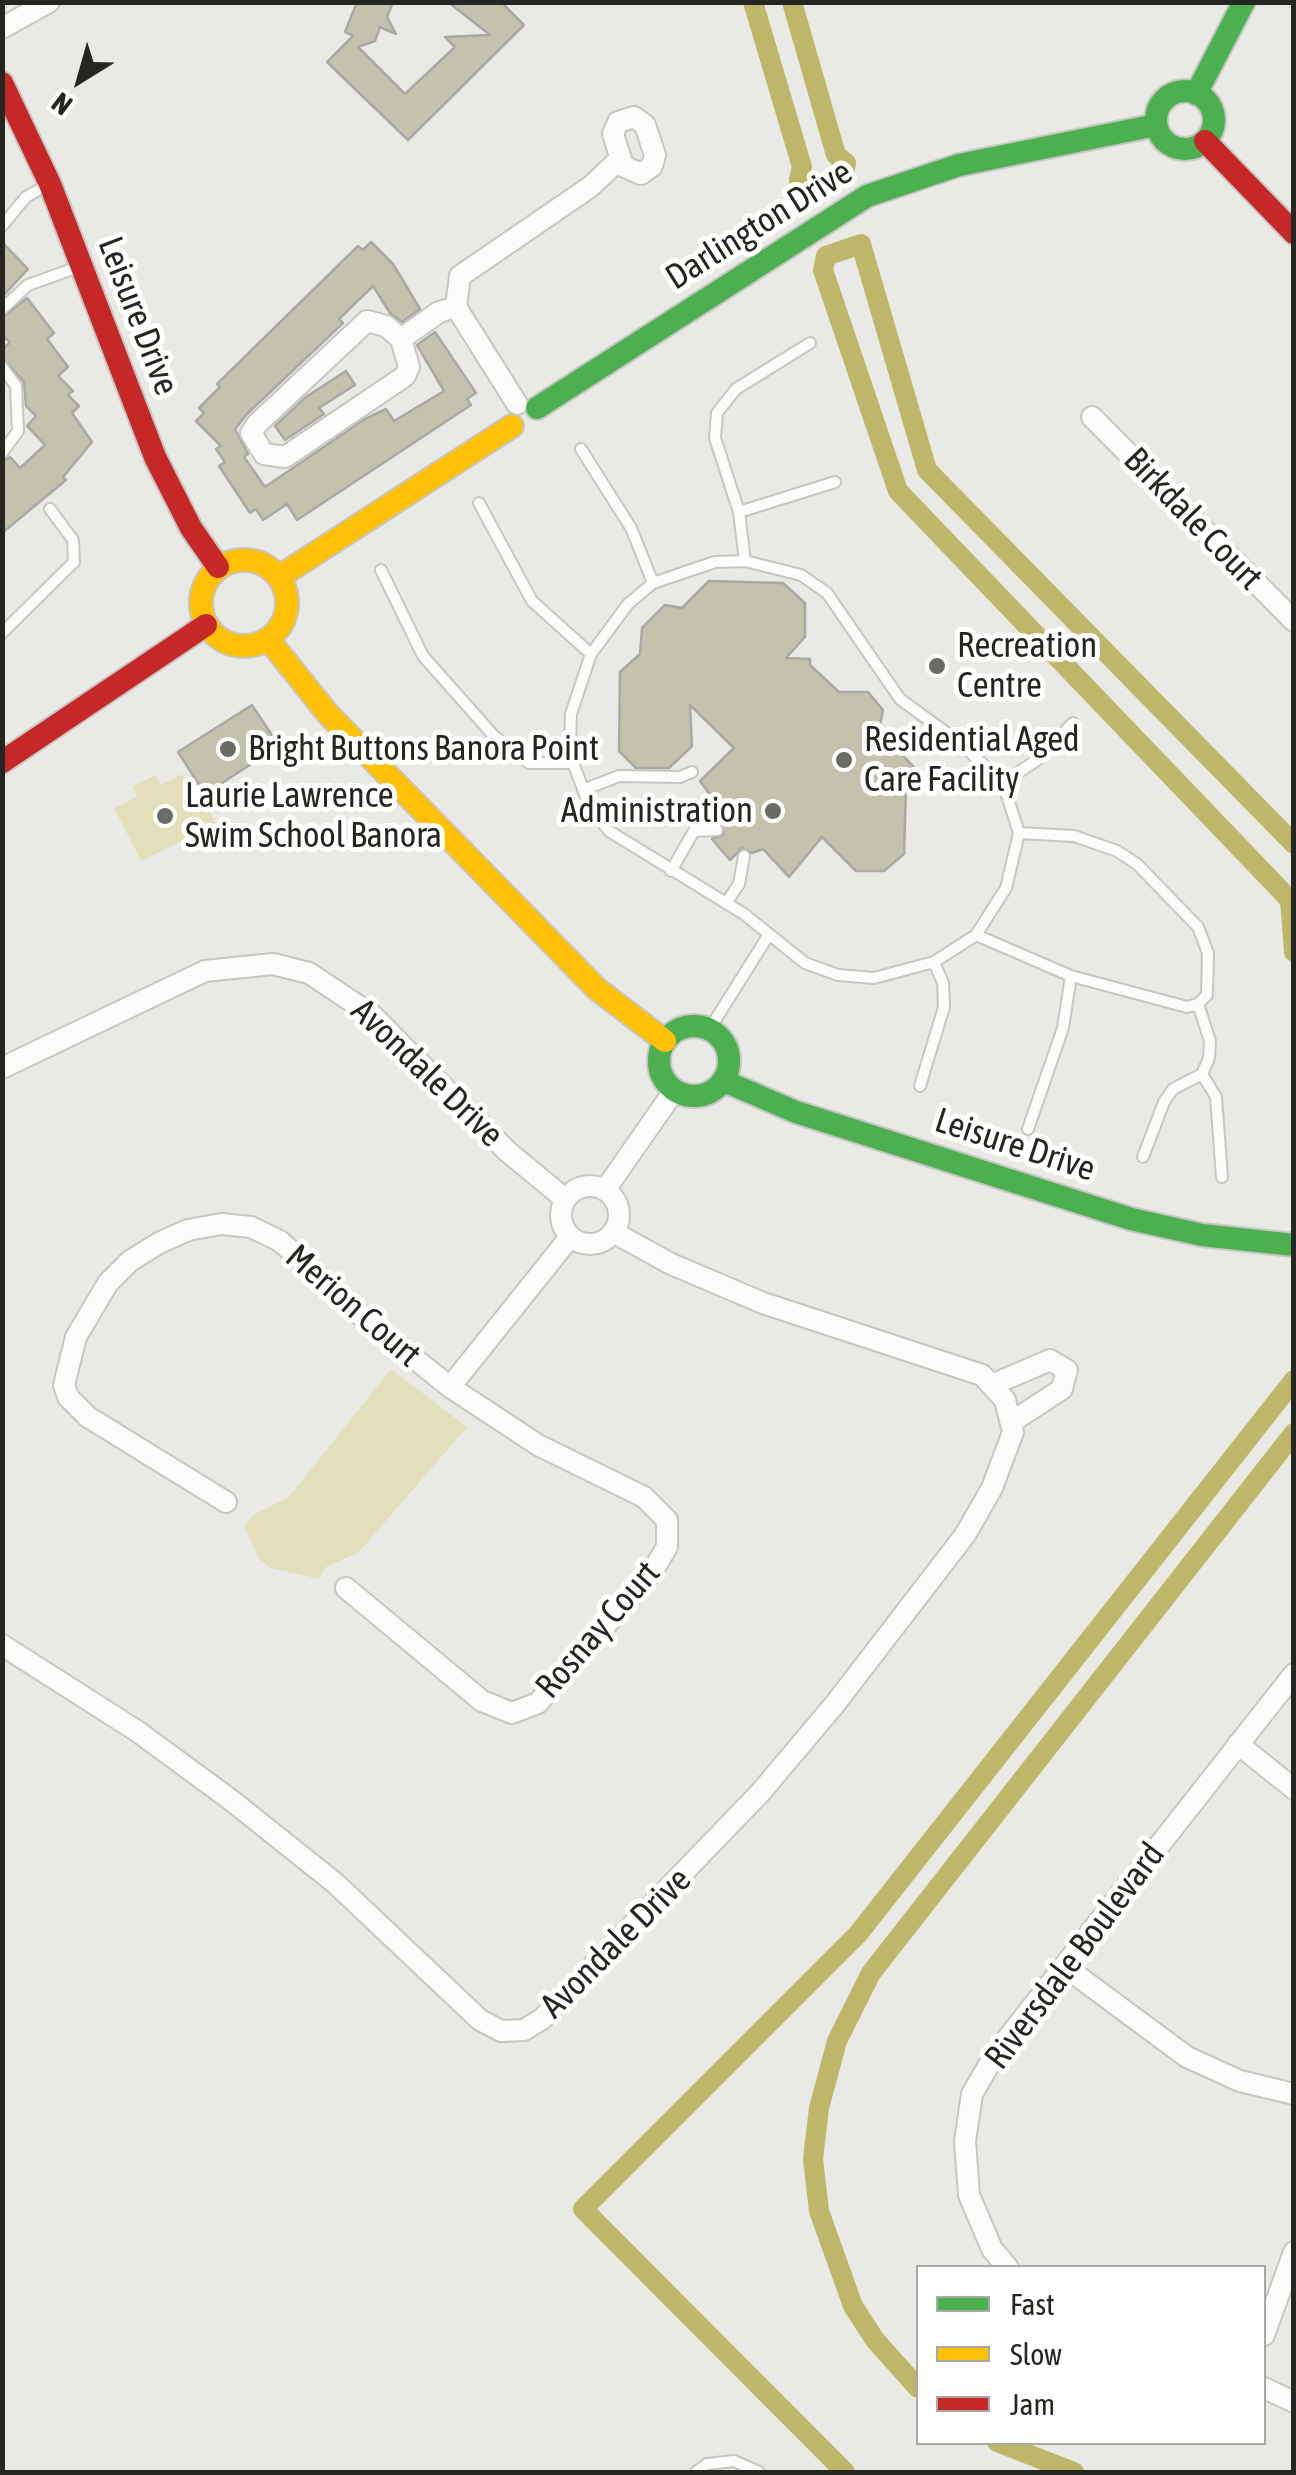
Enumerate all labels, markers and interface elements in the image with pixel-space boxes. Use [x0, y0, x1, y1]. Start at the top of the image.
north arrow [30, 30, 130, 130]
text: N [46, 86, 78, 122]
street label: Darlington Drive [658, 151, 860, 299]
street label: Leisure Drive [89, 231, 187, 401]
street label: Birkdale Court [1115, 439, 1271, 599]
place label: Recreation Centre [957, 625, 1097, 707]
marker: Recreation Centre [926, 655, 948, 677]
place label: Residential Aged Care Facility [864, 719, 1080, 801]
place label: Bright Buttons Banora Point [248, 728, 599, 770]
marker: Bright Buttons Banora Point [217, 738, 239, 760]
marker: Residential Aged Care Facility [833, 749, 855, 771]
place label: Laurie Lawrence Swim School Banora [185, 775, 442, 857]
place label: Administration [561, 790, 753, 832]
marker: Administration [762, 800, 784, 822]
marker: Laurie Lawrence Swim School Banora [154, 805, 176, 827]
street label: Avondale Drive [342, 990, 512, 1156]
street label: Leisure Drive [930, 1099, 1100, 1191]
street label: Merion Court [277, 1236, 429, 1376]
street label: Rosnay Court [527, 1553, 669, 1707]
street label: Riversdale Boulevard [976, 1835, 1174, 2077]
street label: Avondale Drive [532, 1859, 700, 2027]
legend [916, 2265, 1266, 2445]
text: Fast [1010, 2287, 1055, 2321]
text: Slow [1010, 2337, 1062, 2371]
text: Jam [1010, 2387, 1055, 2421]

